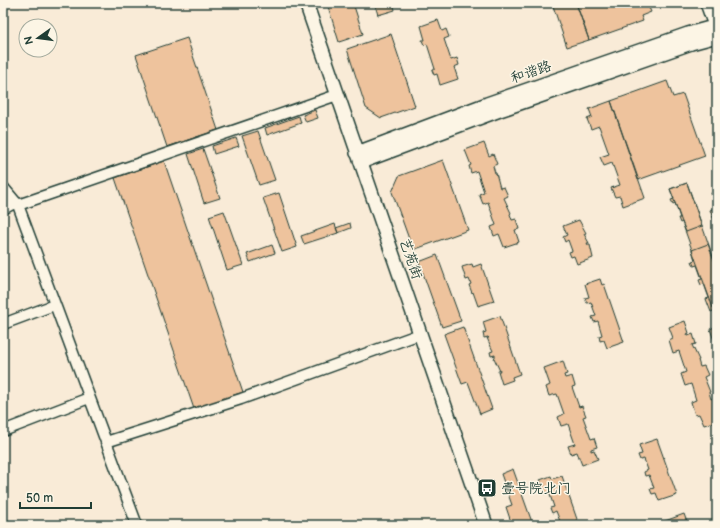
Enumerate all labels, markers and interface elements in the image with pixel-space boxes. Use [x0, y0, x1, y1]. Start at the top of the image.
north arrow [18, 18, 58, 58]
text: N [21, 35, 36, 46]
street label: 和谐路 [508, 57, 554, 87]
street label: 艺苑街 [396, 236, 426, 282]
bus stop icon: 壹号院北门 [476, 477, 498, 499]
place label: 壹号院北门 [501, 480, 571, 497]
scale bar [20, 484, 91, 510]
text: 50 m [26, 491, 53, 506]

